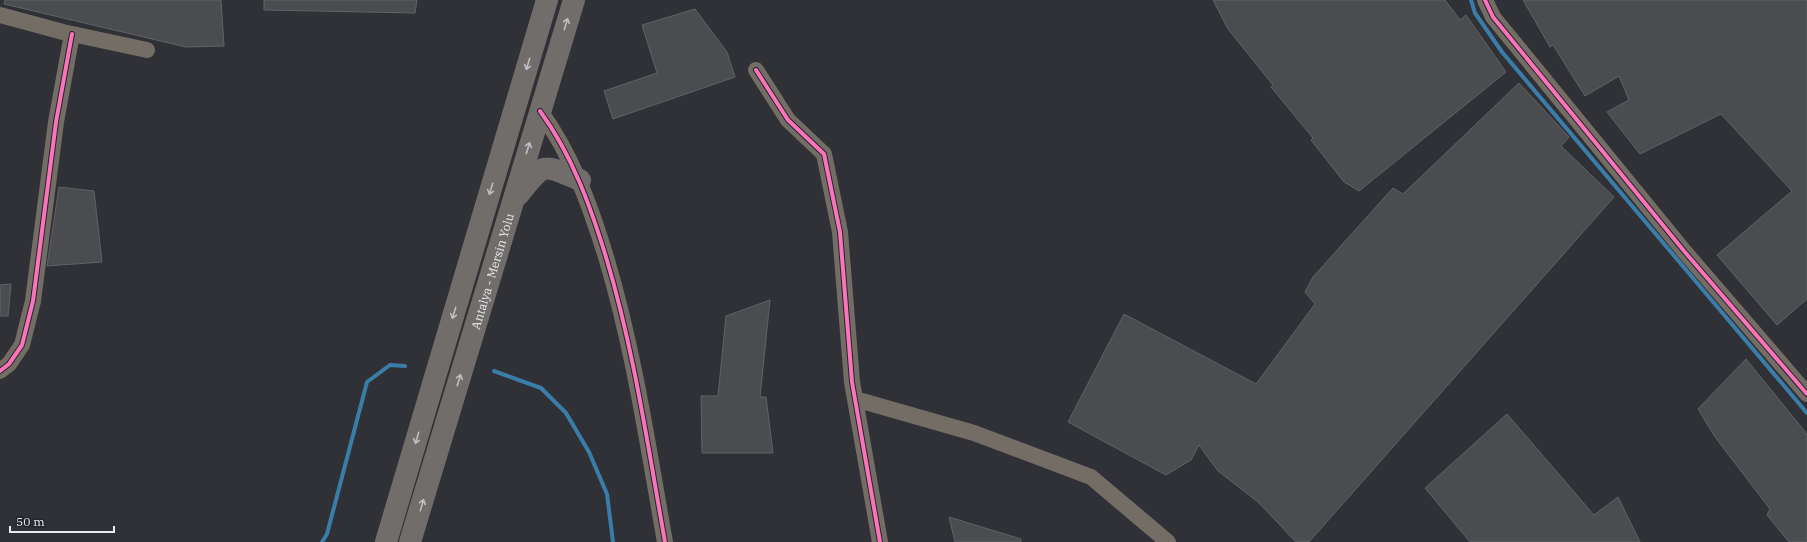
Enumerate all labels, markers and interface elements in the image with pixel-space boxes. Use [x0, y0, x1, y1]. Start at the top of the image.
one-way arrow [563, 18, 570, 31]
one-way arrow [524, 57, 531, 70]
one-way arrow [525, 142, 532, 155]
one-way arrow [487, 182, 494, 195]
street label: Antalya - Mersin Yolu [467, 211, 517, 331]
one-way arrow [450, 307, 457, 320]
one-way arrow [456, 374, 463, 387]
one-way arrow [413, 431, 420, 444]
one-way arrow [419, 498, 426, 511]
scale bar [10, 508, 114, 534]
text: 50 m [16, 514, 45, 529]

